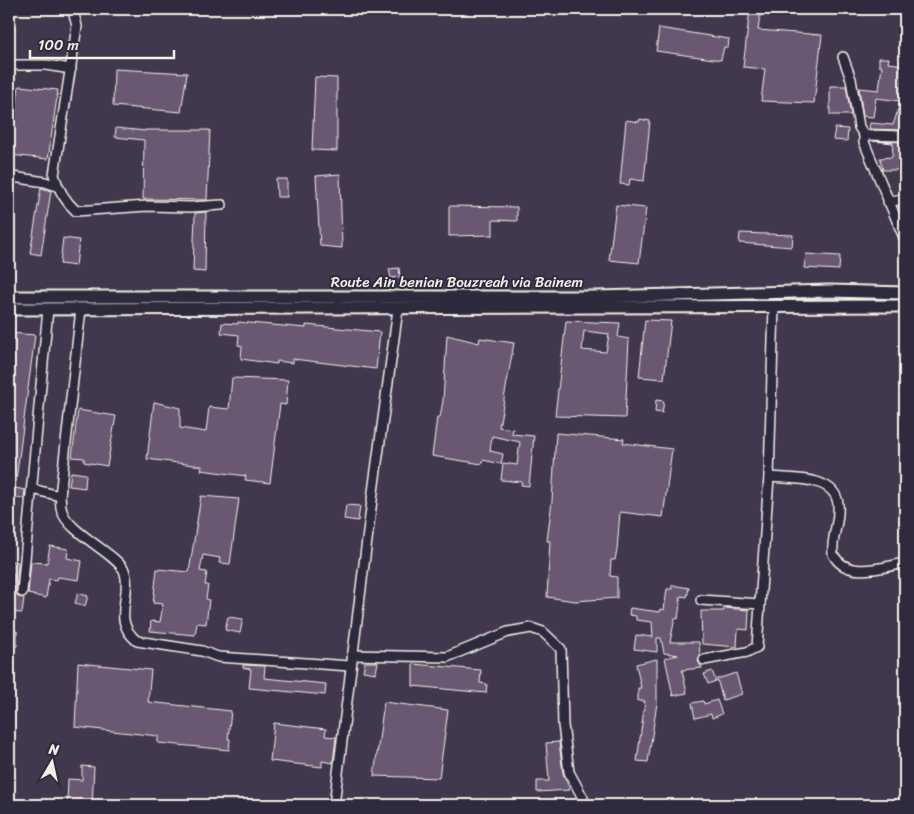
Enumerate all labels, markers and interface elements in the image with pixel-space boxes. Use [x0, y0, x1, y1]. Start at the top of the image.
scale bar [30, 28, 174, 60]
text: 100 m [38, 32, 79, 58]
street label: Route Ain benian Bouzreah via Bainem [331, 269, 583, 295]
north arrow [28, 736, 78, 786]
text: N [46, 736, 61, 763]

